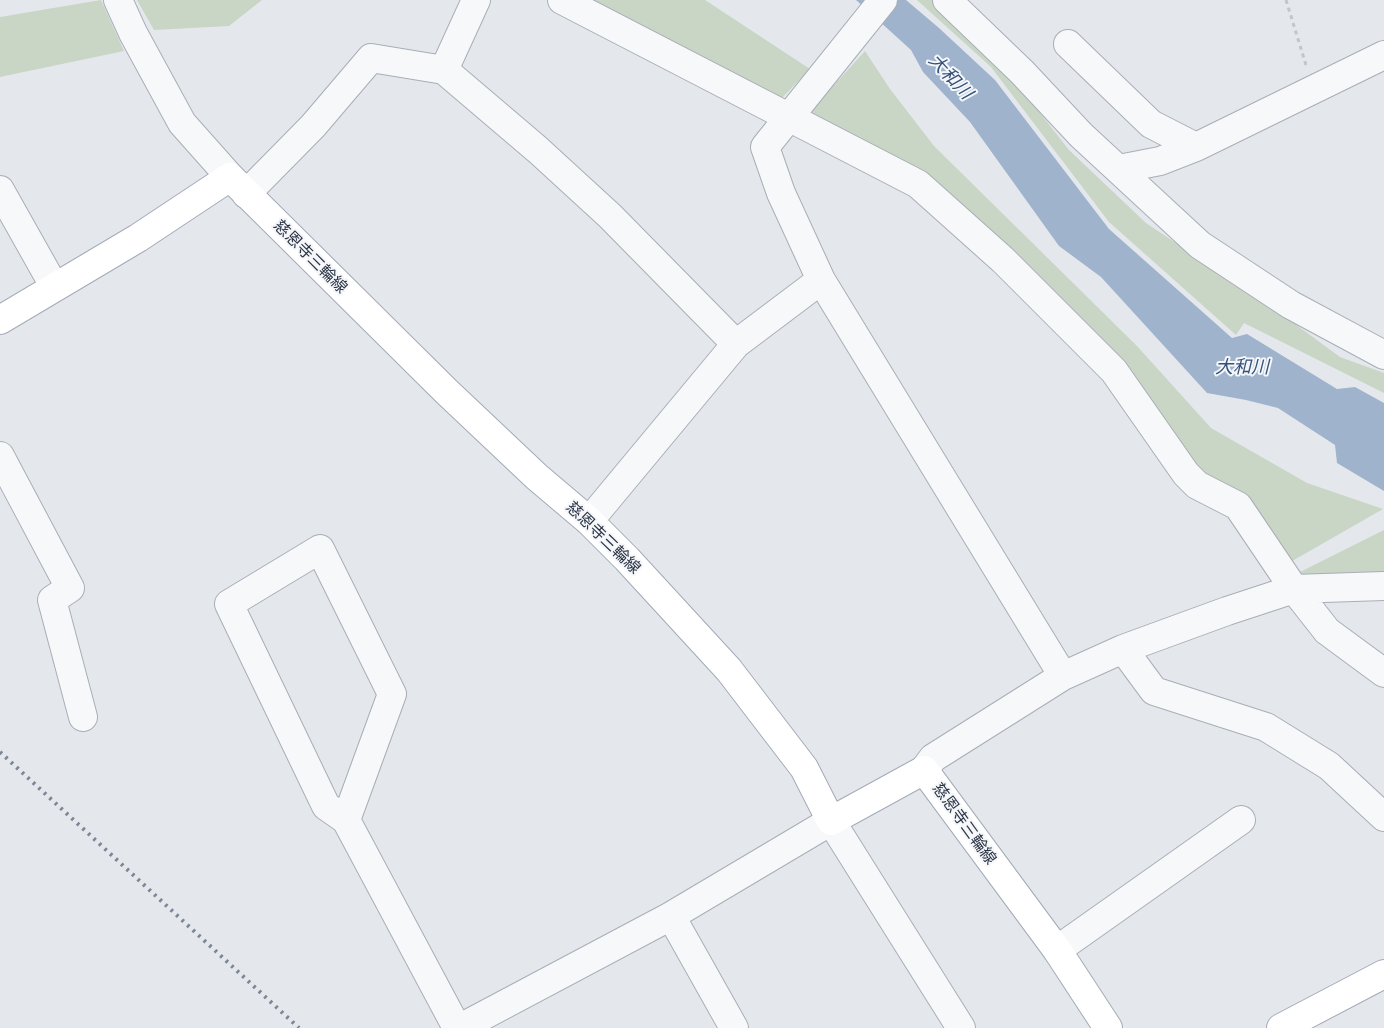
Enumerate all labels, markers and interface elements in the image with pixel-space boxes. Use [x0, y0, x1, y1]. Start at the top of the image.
water label: 大和川 [924, 50, 976, 104]
street label: 慈恩寺三輪線 [269, 216, 351, 298]
water label: 大和川 [1215, 357, 1269, 379]
street label: 慈恩寺三輪線 [562, 498, 644, 578]
street label: 慈恩寺三輪線 [928, 780, 1000, 868]

